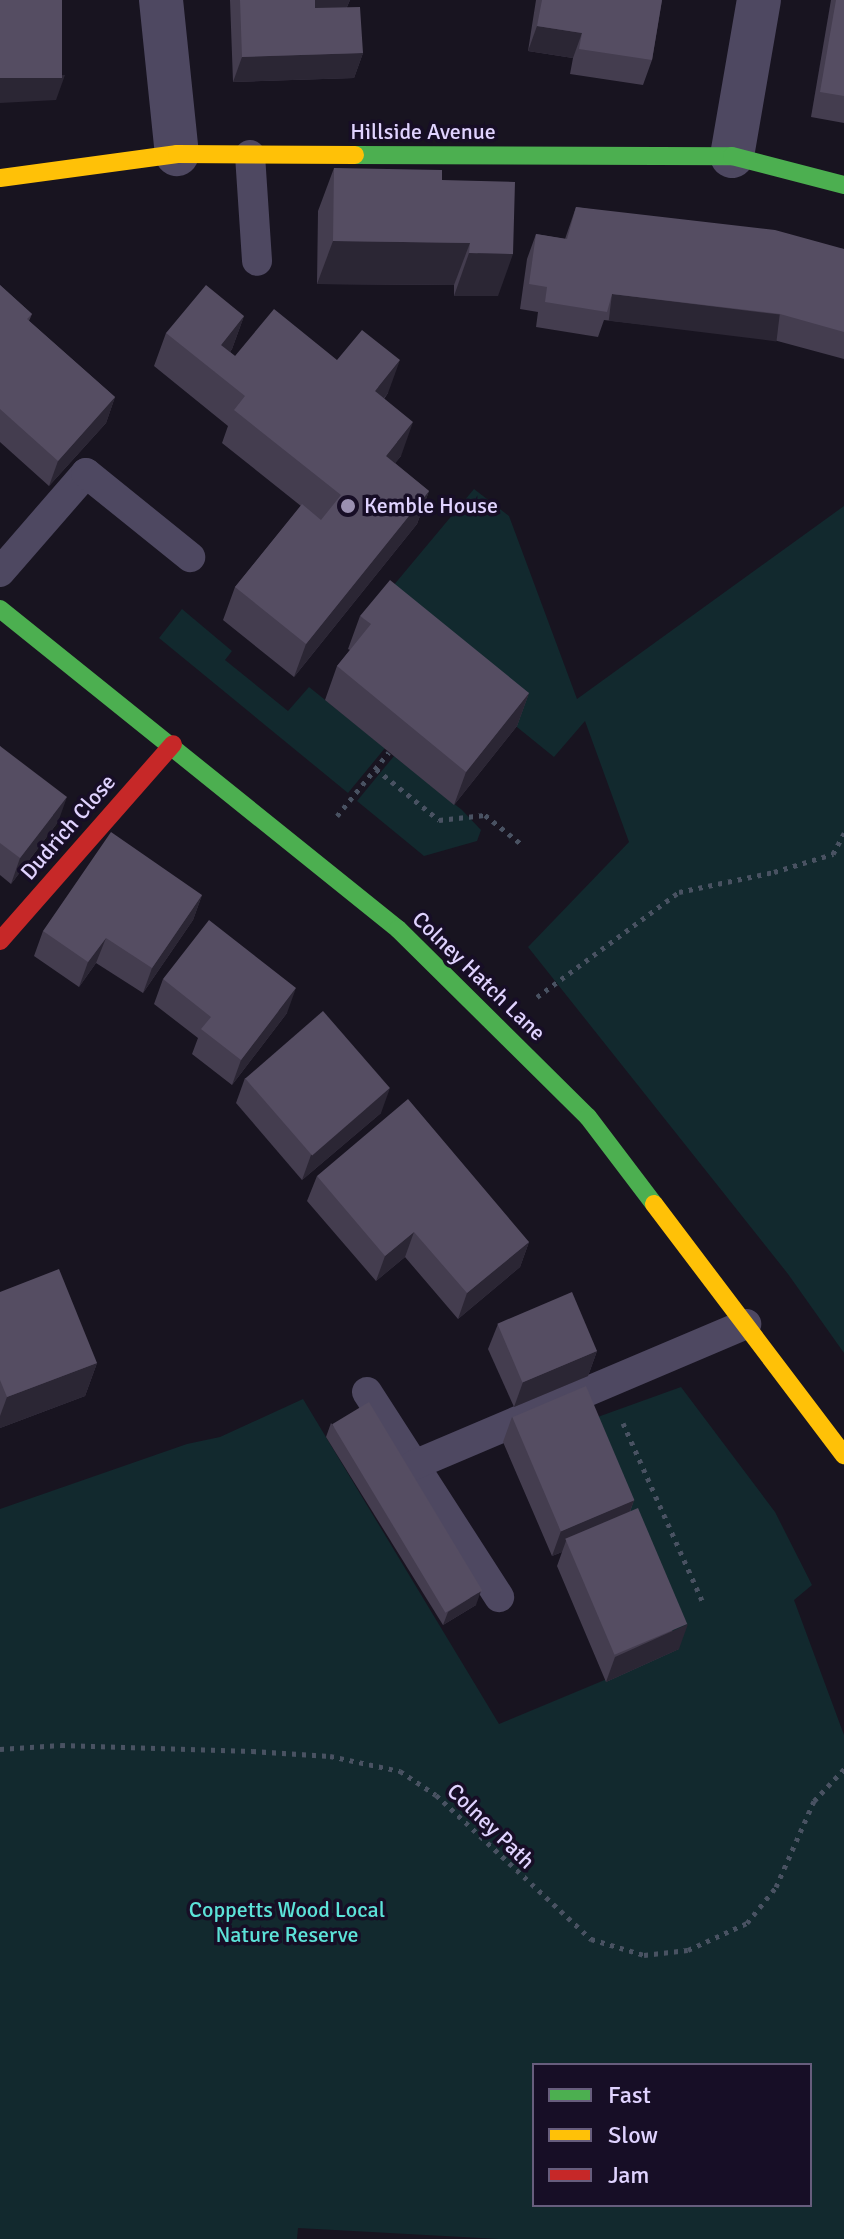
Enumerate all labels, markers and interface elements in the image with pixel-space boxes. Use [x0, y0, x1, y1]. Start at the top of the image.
street label: Hillside Avenue [350, 119, 496, 145]
place label: Kemble House [364, 493, 498, 519]
marker: Kemble House [339, 497, 357, 515]
street label: Dudrich Close [15, 769, 121, 885]
street label: Colney Hatch Lane [407, 906, 551, 1046]
street label: Colney Path [442, 1778, 540, 1874]
park label: Coppetts Wood Local Nature Reserve [189, 1896, 385, 1948]
legend [532, 2063, 812, 2207]
text: Fast [608, 2080, 651, 2110]
text: Slow [608, 2120, 658, 2150]
text: Jam [608, 2160, 649, 2190]

